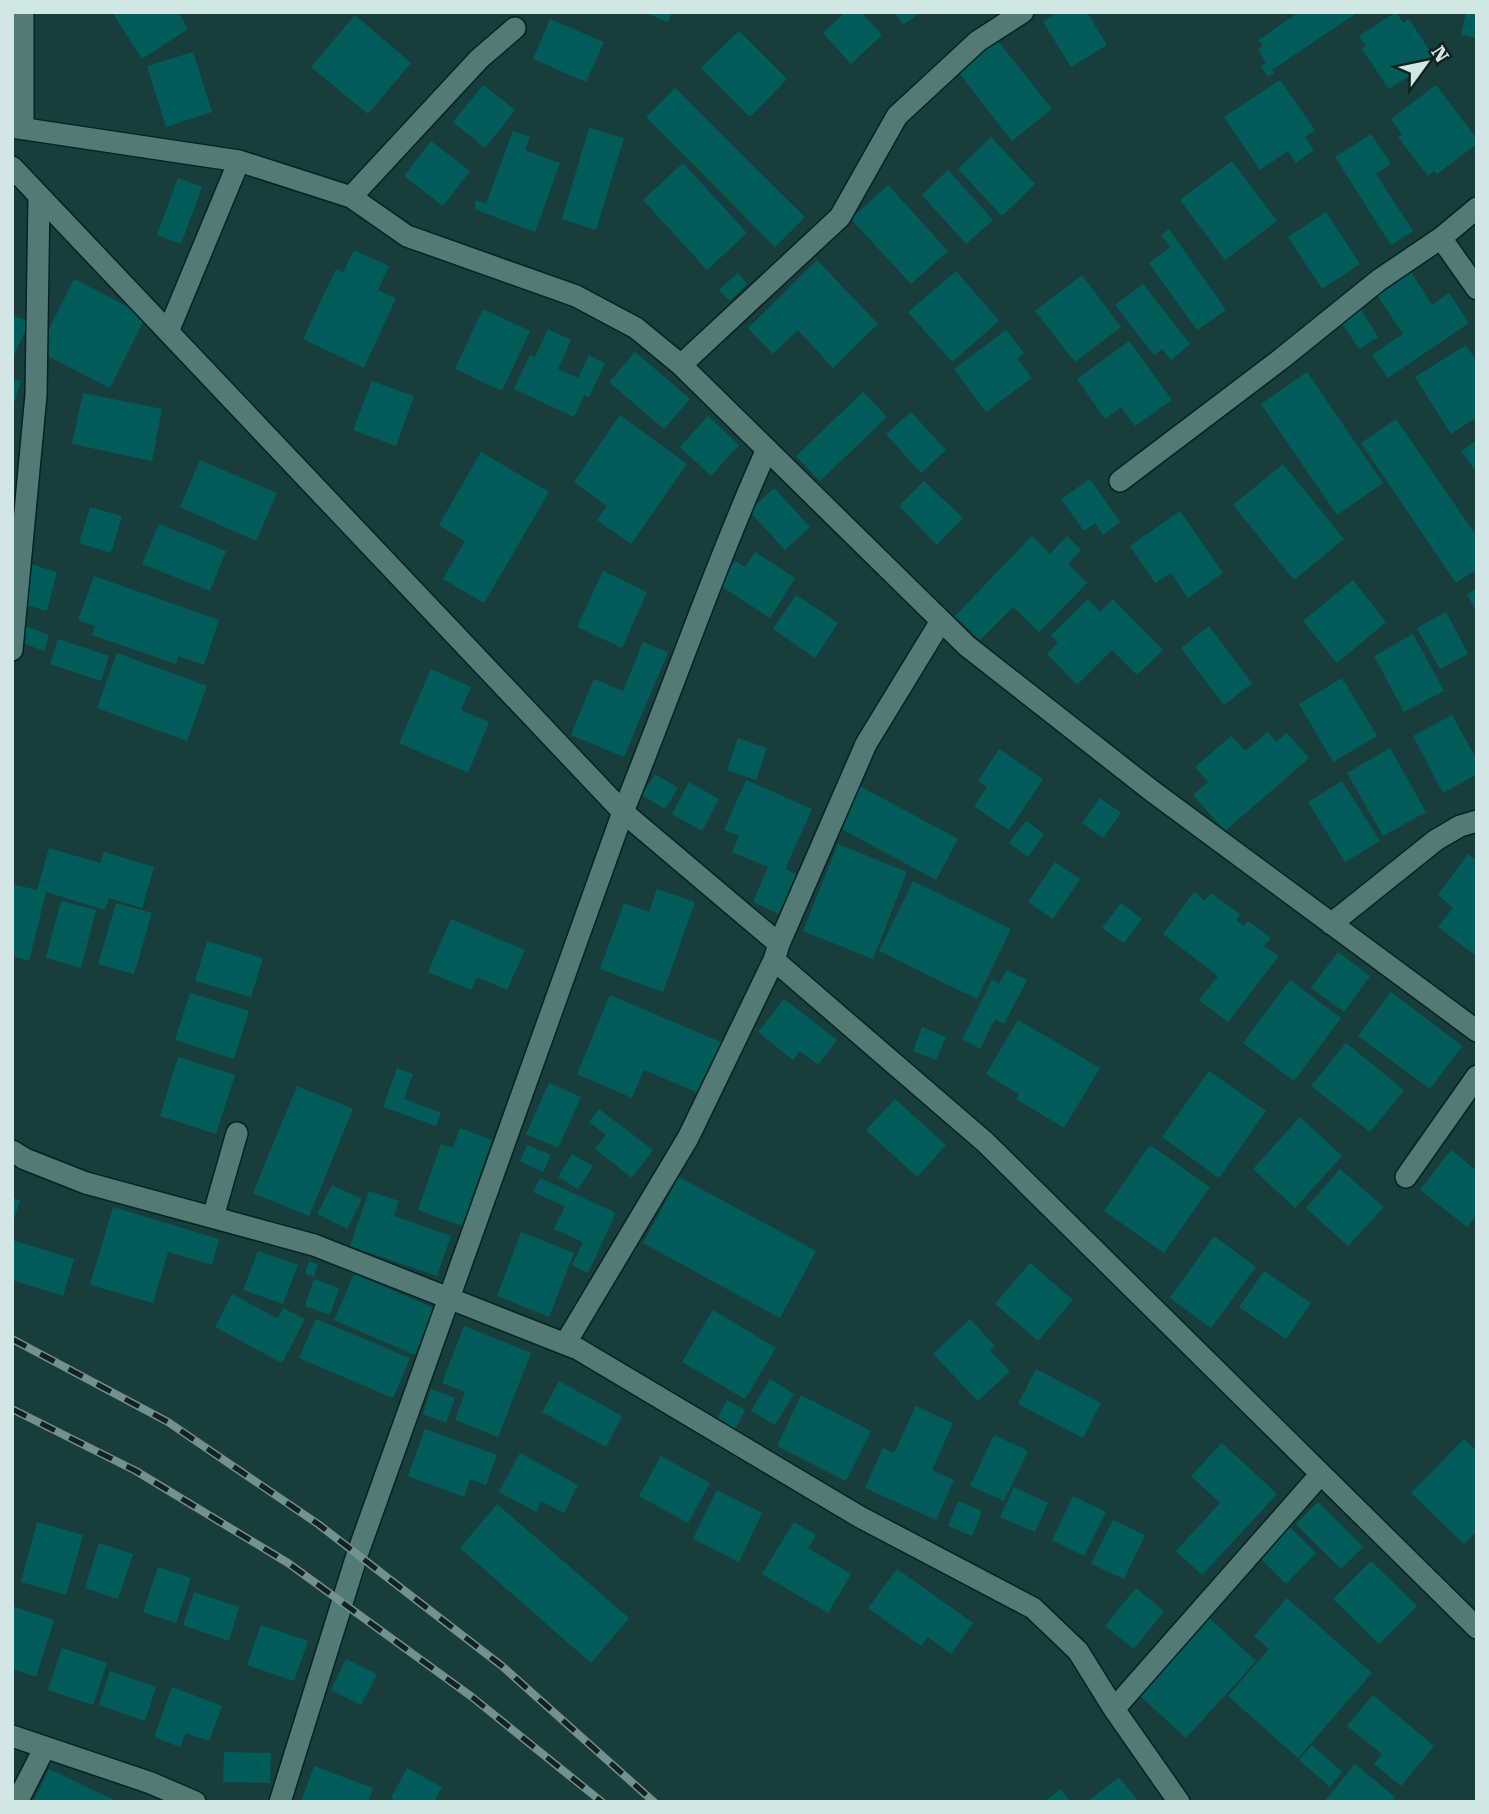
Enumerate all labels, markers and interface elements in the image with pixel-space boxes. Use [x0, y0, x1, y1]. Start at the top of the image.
north arrow [1391, 28, 1461, 98]
text: N [1426, 42, 1454, 67]

